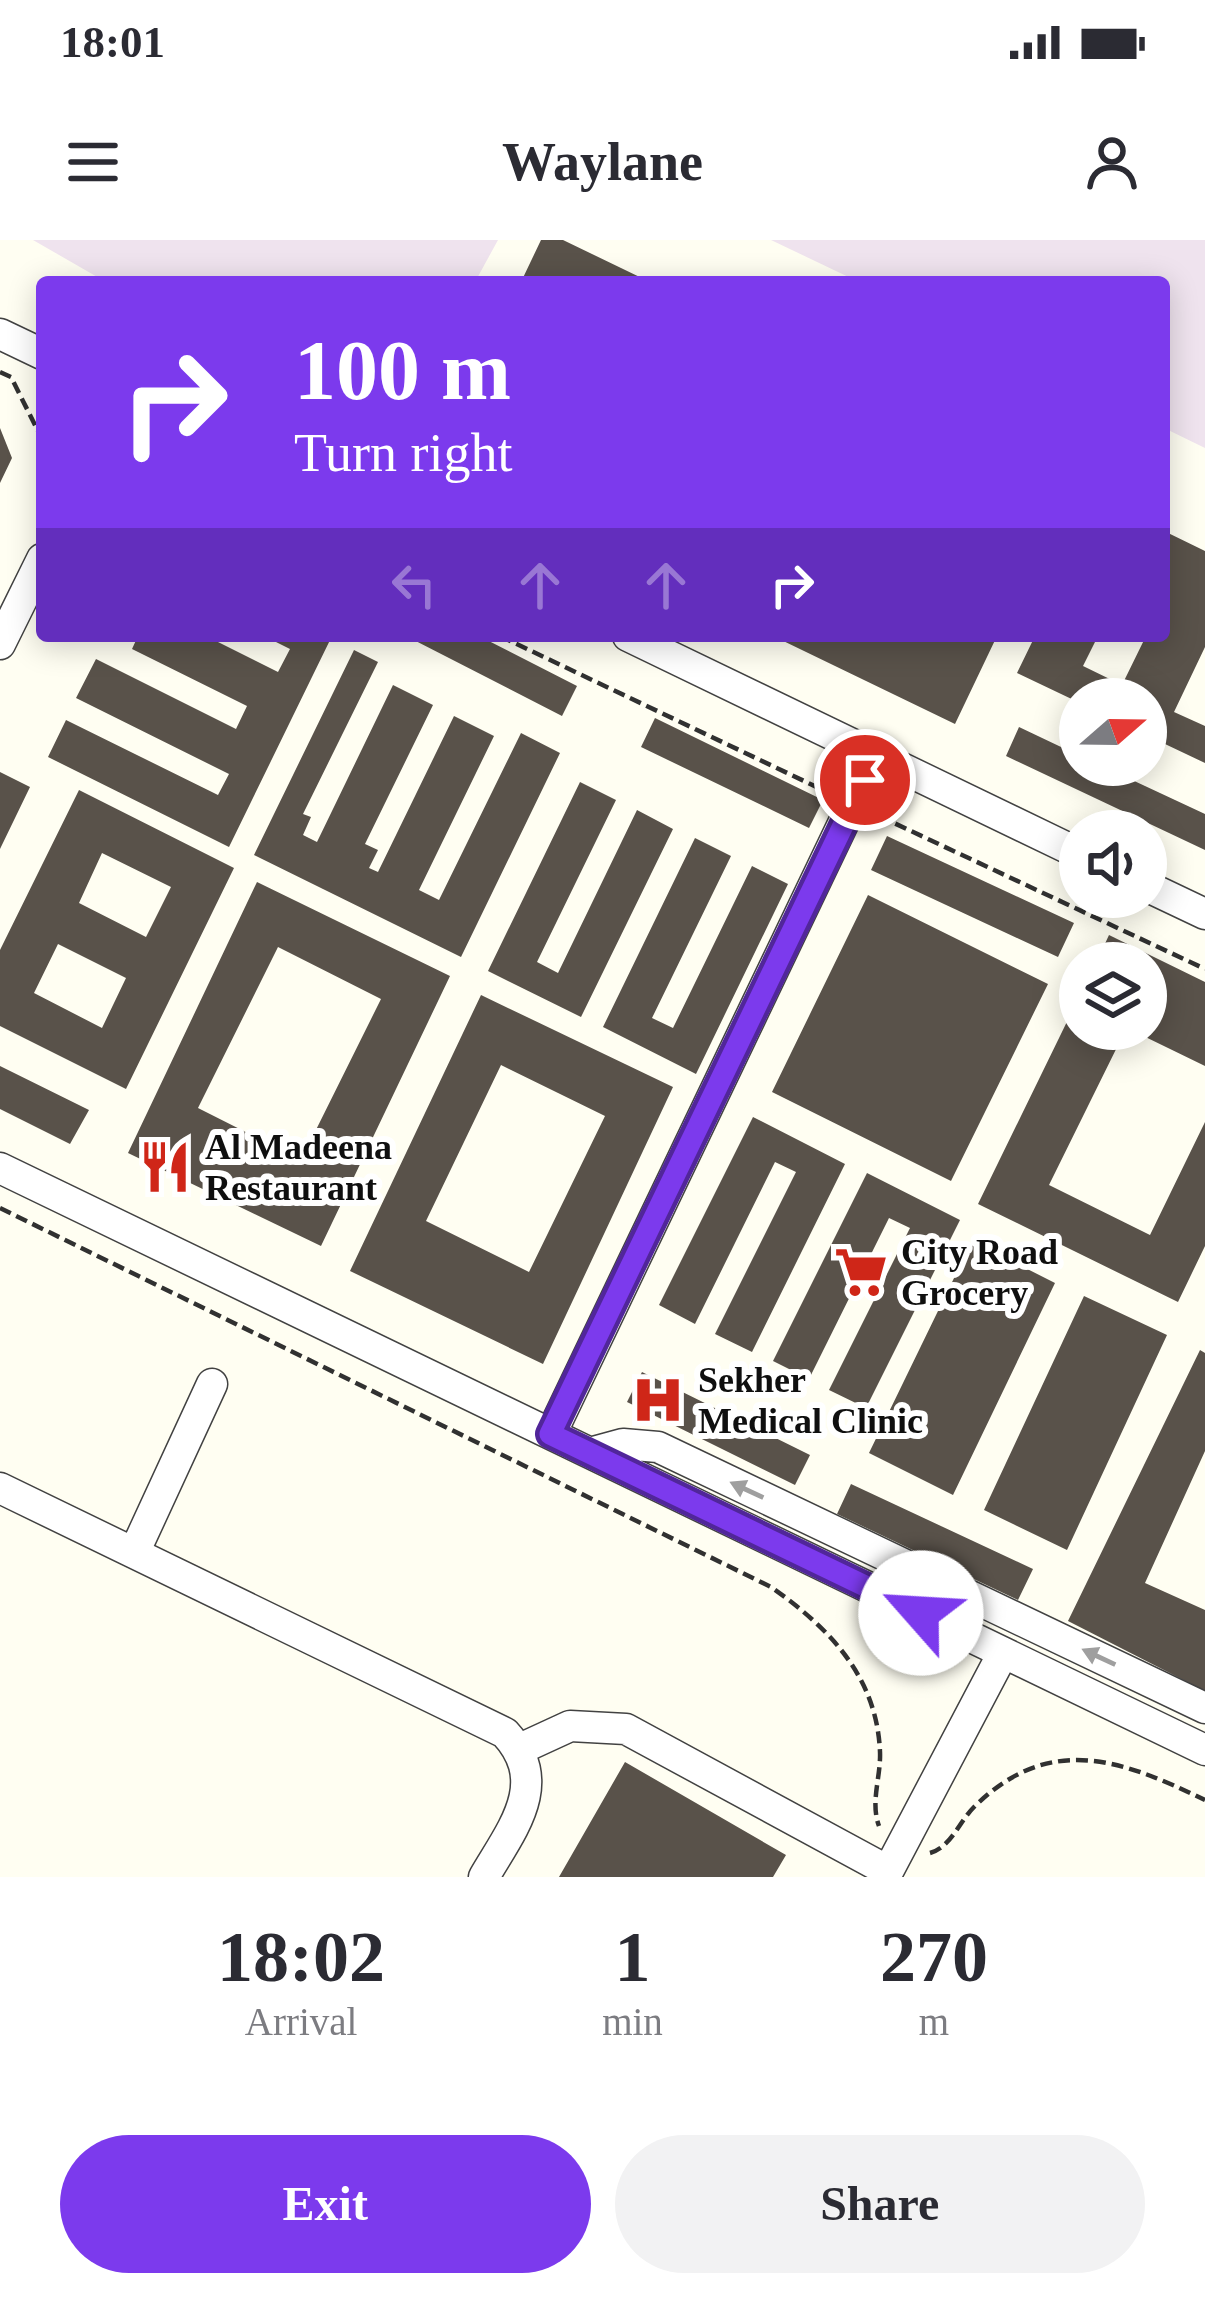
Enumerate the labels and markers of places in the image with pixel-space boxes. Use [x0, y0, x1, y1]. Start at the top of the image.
pin [814, 729, 916, 831]
place label: Al Madeena Restaurant [205, 1127, 392, 1208]
restaurant icon: Al Madeena Restaurant [136, 1138, 194, 1196]
place label: City Road Grocery [901, 1232, 1058, 1313]
supermarket icon: City Road Grocery [832, 1243, 890, 1301]
place label: Sekher Medical Clinic [698, 1360, 923, 1441]
hospital icon: Sekher Medical Clinic [629, 1371, 687, 1429]

